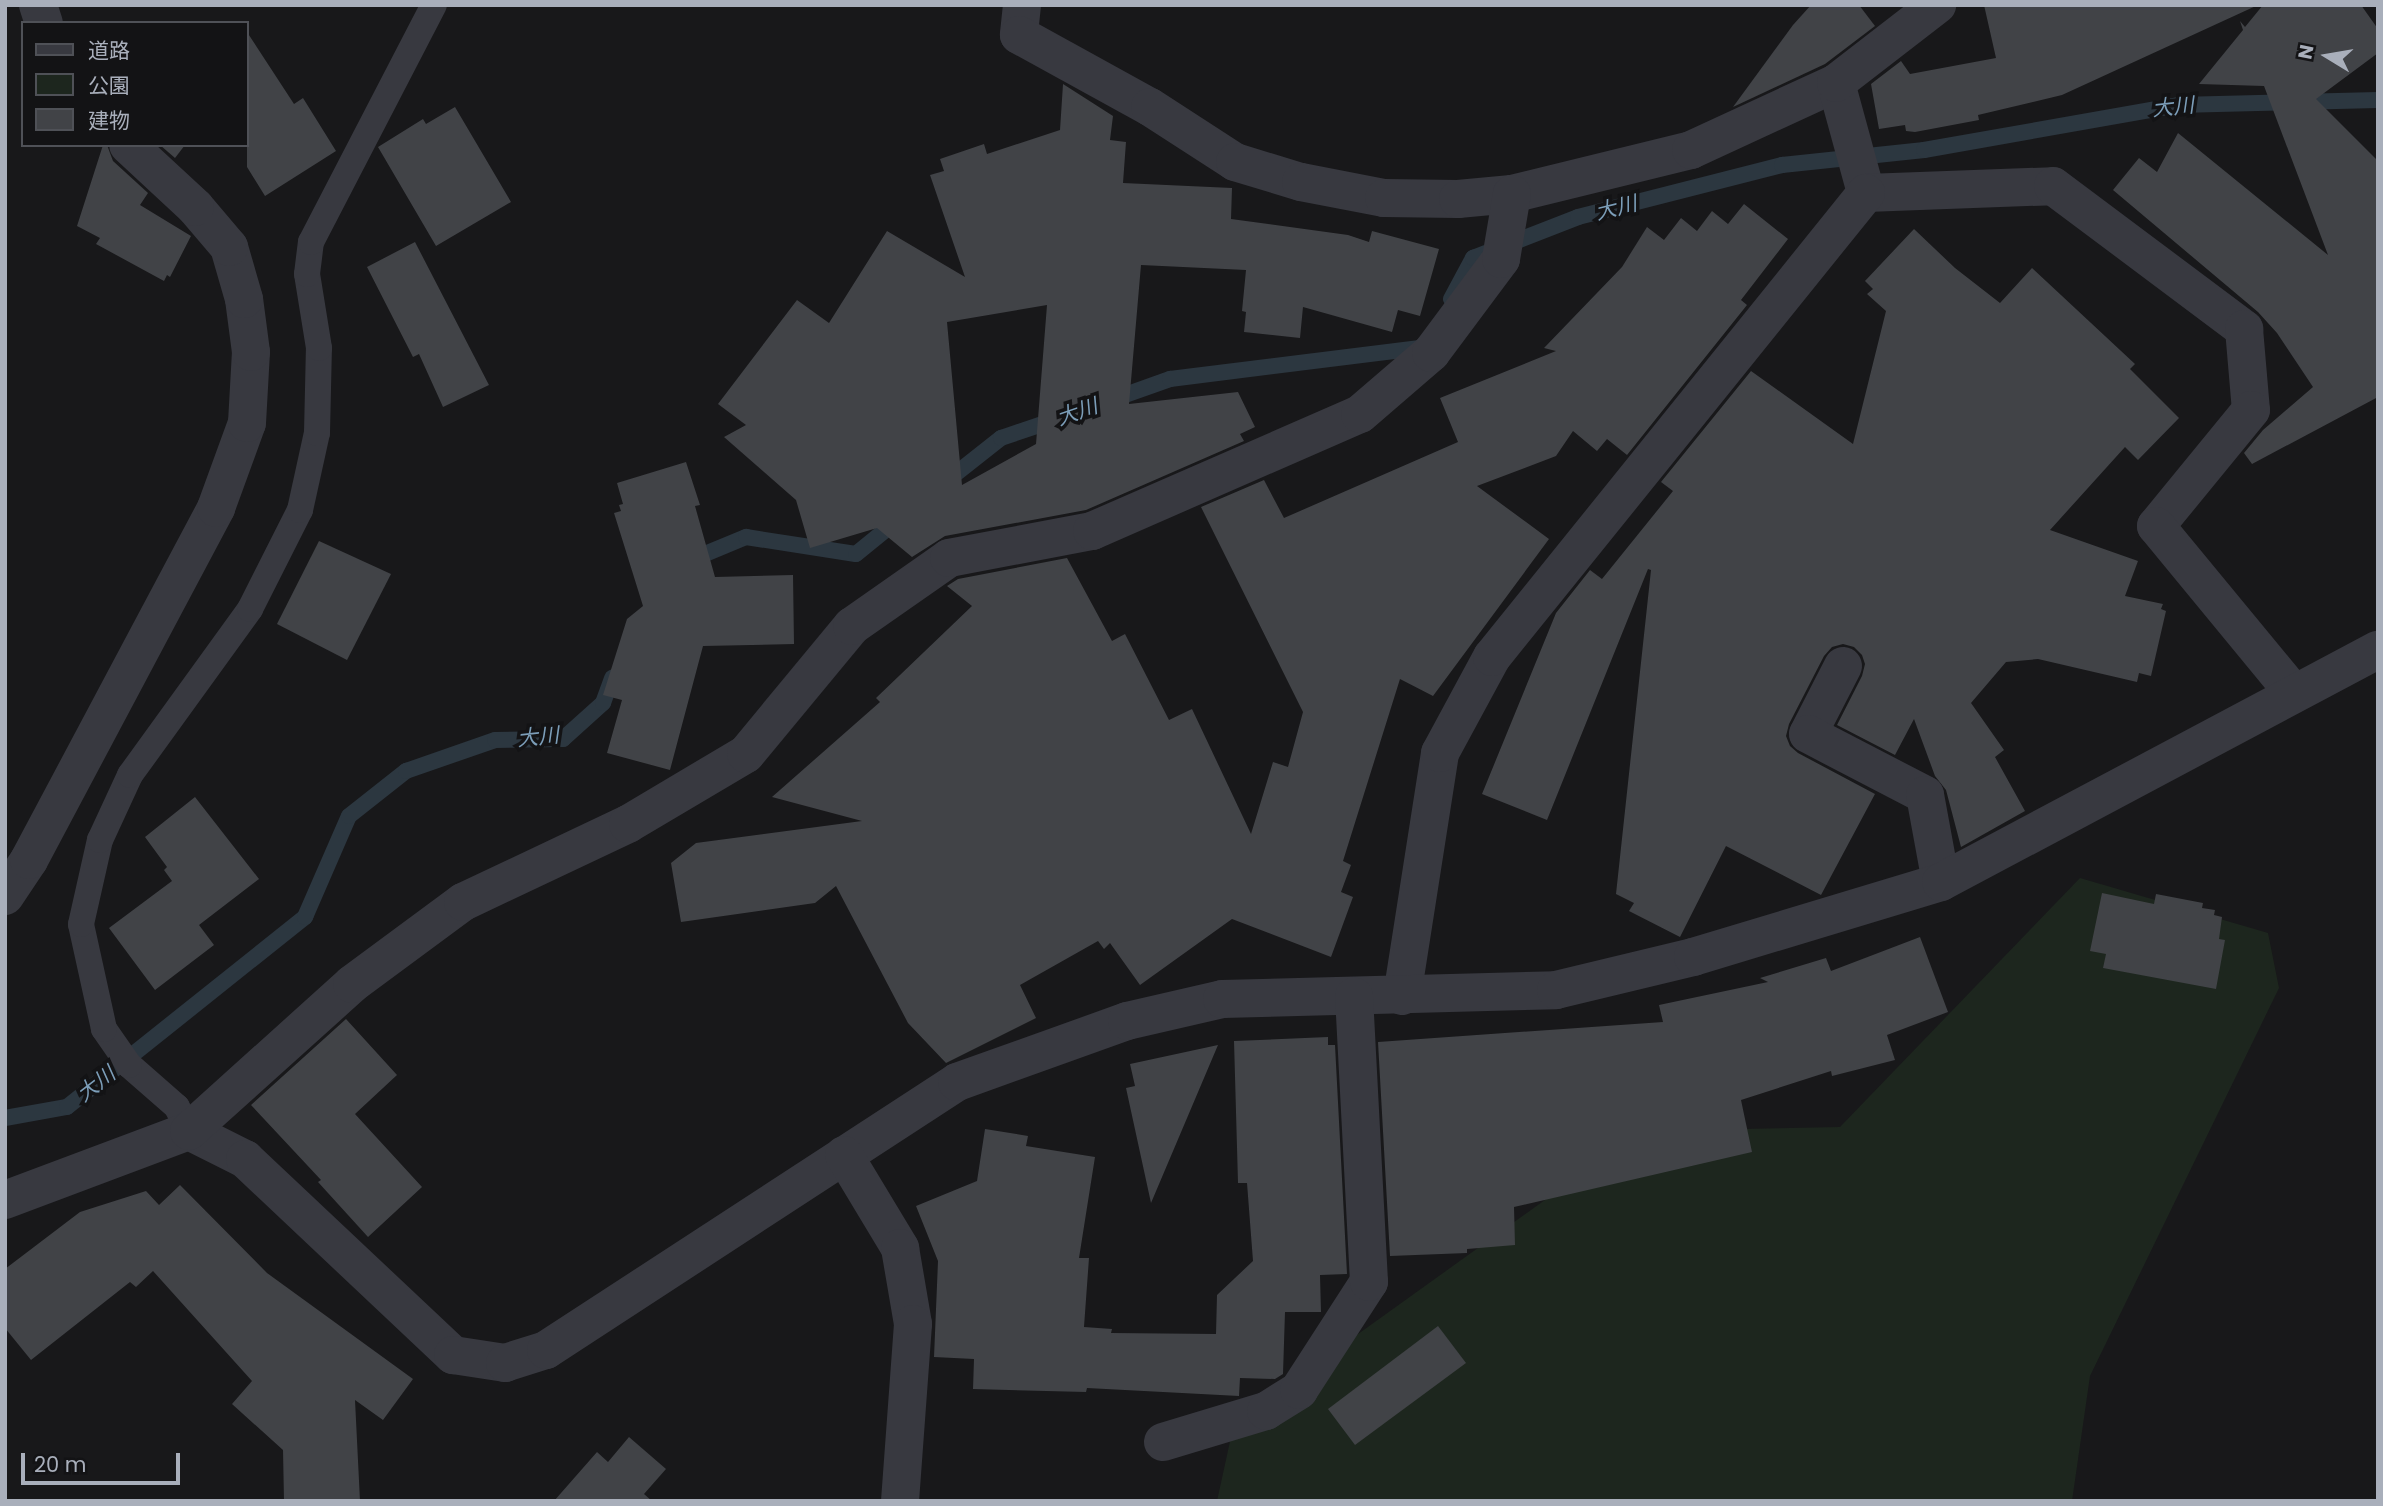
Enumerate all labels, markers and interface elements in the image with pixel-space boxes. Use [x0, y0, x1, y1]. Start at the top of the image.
legend [21, 21, 248, 147]
north arrow [2292, 21, 2362, 91]
text: 道路 [88, 36, 130, 65]
text: N [2291, 42, 2321, 61]
text: 公園 [88, 71, 130, 100]
water label: 大川 [2151, 92, 2195, 122]
text: 建物 [88, 106, 130, 135]
water label: 大川 [1593, 191, 1639, 225]
water label: 大川 [1053, 393, 1101, 431]
water label: 大川 [516, 722, 560, 752]
water label: 大川 [72, 1061, 120, 1107]
scale bar [24, 1440, 184, 1484]
text: 20 m [34, 1450, 87, 1479]

